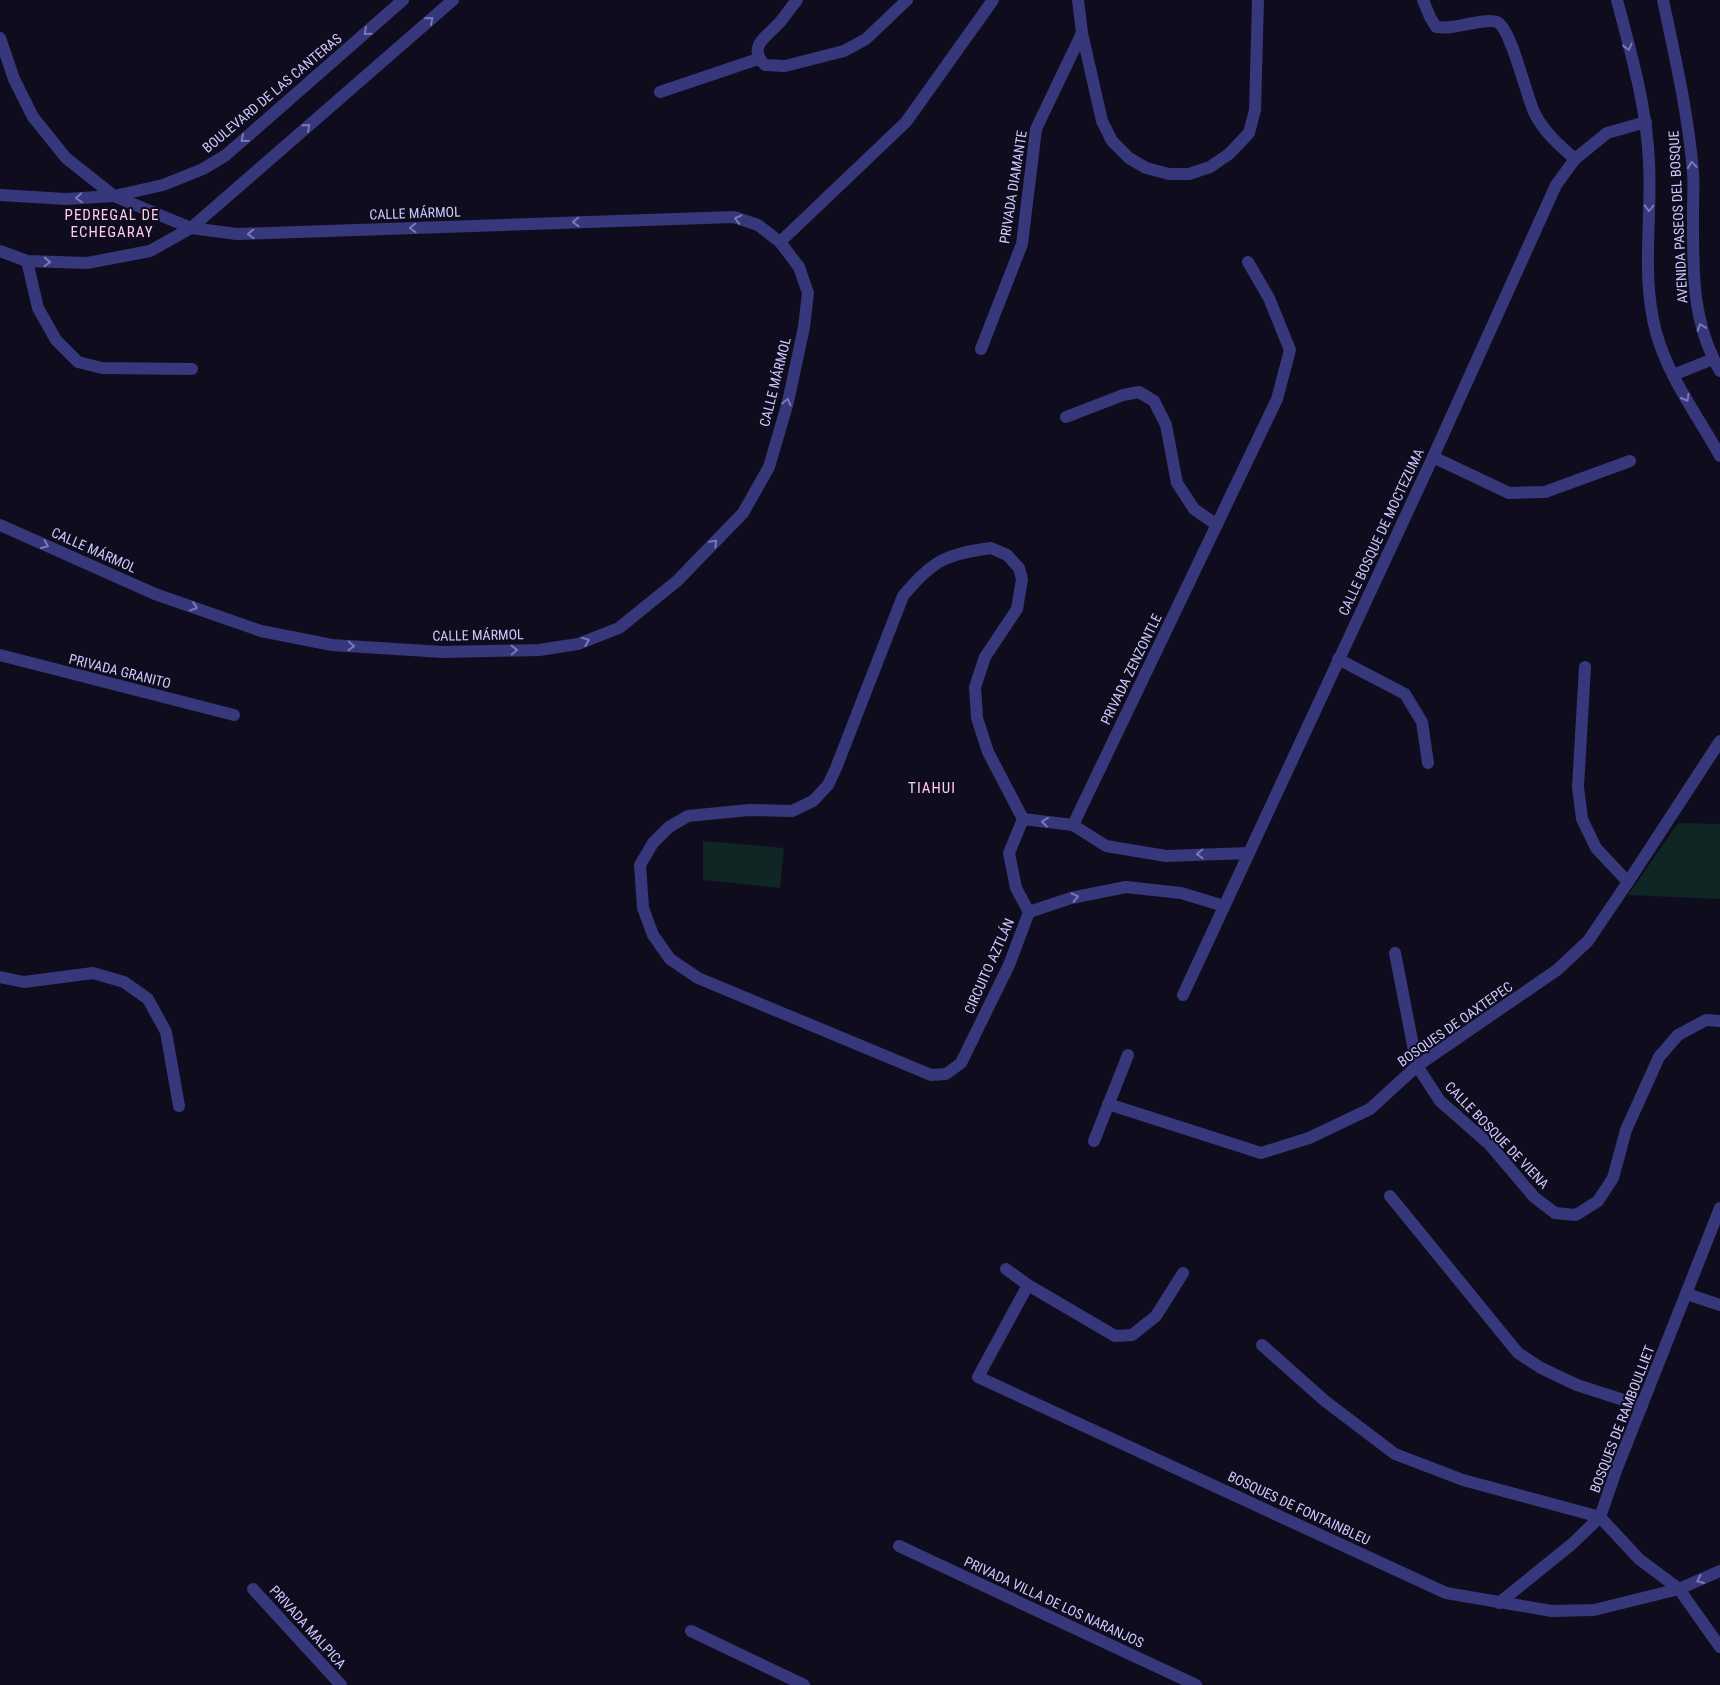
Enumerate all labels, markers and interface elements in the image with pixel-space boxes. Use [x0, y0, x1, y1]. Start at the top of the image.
one-way arrow [424, 17, 433, 26]
one-way arrow [363, 26, 372, 35]
street label: BOULEVARD DE LAS CANTERAS [199, 30, 345, 156]
one-way arrow [1622, 43, 1633, 52]
one-way arrow [301, 124, 310, 133]
street label: PRIVADA DIAMANTE [996, 129, 1030, 245]
street label: AVENIDA PASEOS DEL BOSQUE [1665, 130, 1691, 304]
one-way arrow [241, 133, 250, 142]
one-way arrow [1687, 161, 1698, 169]
one-way arrow [74, 193, 82, 204]
street label: CALLE MÁRMOL [369, 202, 461, 223]
one-way arrow [1644, 204, 1654, 212]
district label: PEDREGAL DE ECHEGARAY [65, 206, 159, 241]
one-way arrow [733, 214, 742, 225]
one-way arrow [571, 217, 579, 228]
one-way arrow [409, 223, 417, 233]
one-way arrow [247, 229, 254, 239]
one-way arrow [43, 256, 51, 267]
one-way arrow [1697, 323, 1707, 331]
street label: CALLE MÁRMOL [755, 335, 794, 428]
one-way arrow [1680, 392, 1690, 401]
one-way arrow [782, 398, 792, 406]
street label: CALLE BOSQUE DE MOCTEZUMA [1335, 446, 1427, 618]
street label: CALLE MÁRMOL [49, 523, 140, 576]
one-way arrow [40, 538, 49, 549]
one-way arrow [708, 539, 717, 548]
one-way arrow [190, 601, 198, 611]
street label: PRIVADA ZENZONTLE [1097, 611, 1165, 727]
street label: CALLE MÁRMOL [432, 625, 524, 644]
one-way arrow [582, 637, 590, 647]
one-way arrow [348, 641, 356, 652]
one-way arrow [510, 645, 518, 655]
street label: PRIVADA GRANITO [67, 651, 173, 691]
district label: TIAHUI [908, 779, 956, 797]
one-way arrow [1041, 817, 1049, 828]
one-way arrow [1196, 849, 1204, 860]
one-way arrow [1071, 892, 1080, 903]
street label: CIRCUITO AZTLÁN [960, 915, 1017, 1016]
street label: BOSQUES DE OAXTEPEC [1395, 978, 1515, 1070]
street label: CALLE BOSQUE DE VIENA [1442, 1078, 1552, 1192]
street label: BOSQUES DE RAMBOULLIET [1587, 1343, 1657, 1495]
street label: BOSQUES DE FONTAINBLEU [1225, 1468, 1373, 1548]
street label: PRIVADA VILLA DE LOS NARANJOS [962, 1553, 1146, 1651]
one-way arrow [1696, 1574, 1705, 1585]
street label: PRIVADA MALPICA [267, 1582, 349, 1672]

